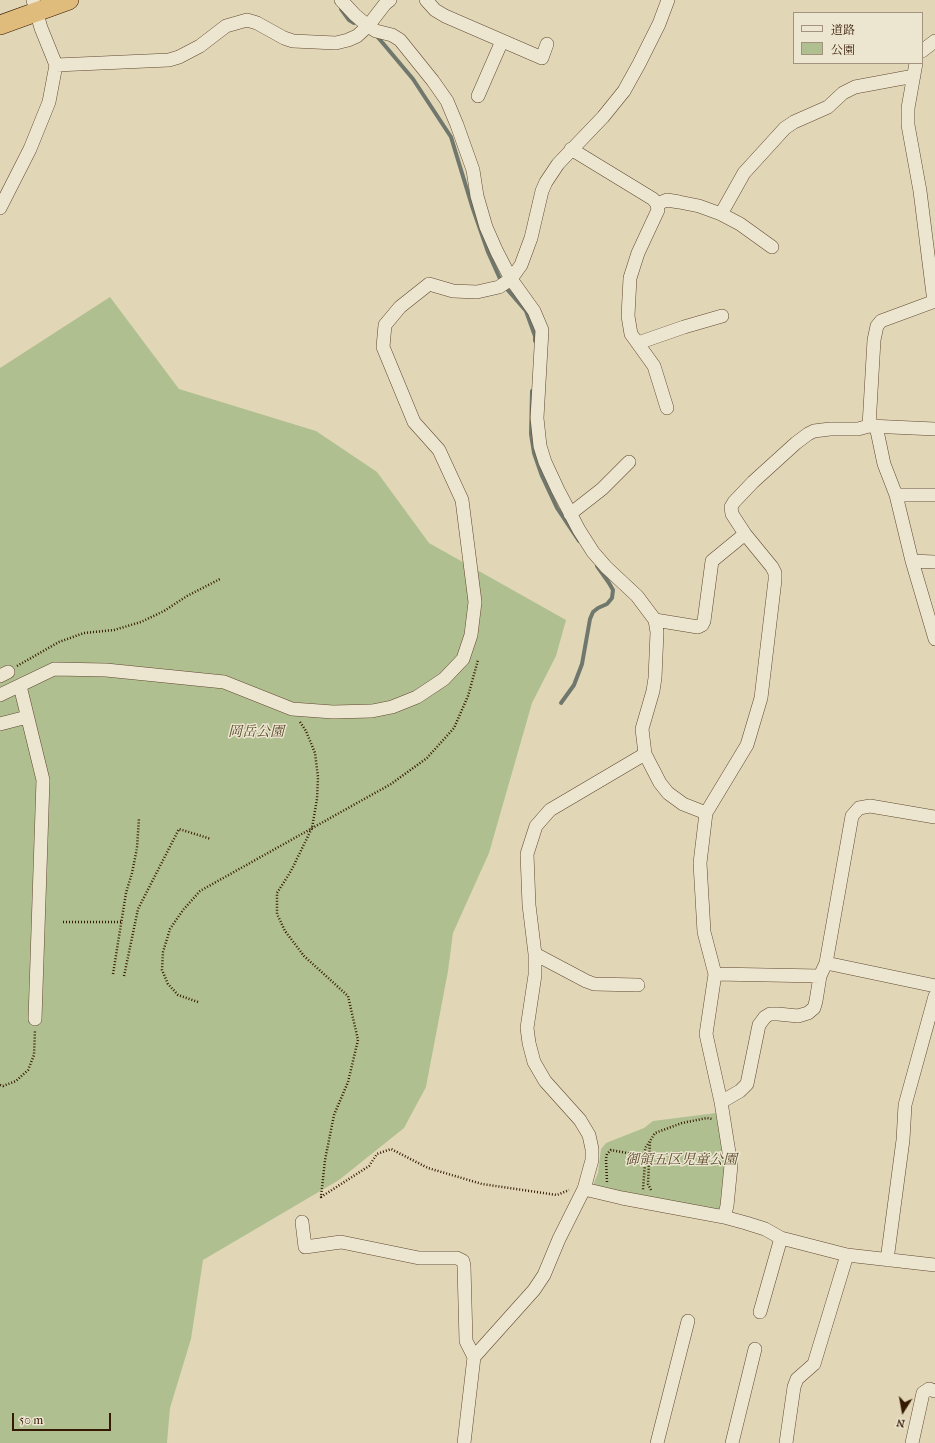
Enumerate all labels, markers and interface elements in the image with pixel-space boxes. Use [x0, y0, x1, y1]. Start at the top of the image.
legend [793, 12, 923, 64]
text: 道路 [831, 23, 855, 37]
text: 公園 [831, 43, 855, 57]
park label: 岡岳公園 [228, 725, 284, 741]
park label: 御領五区児童公園 [625, 1153, 737, 1169]
north arrow [883, 1391, 923, 1431]
scale bar [14, 1405, 113, 1431]
text: 50 m [19, 1413, 43, 1427]
text: N [895, 1416, 906, 1430]

